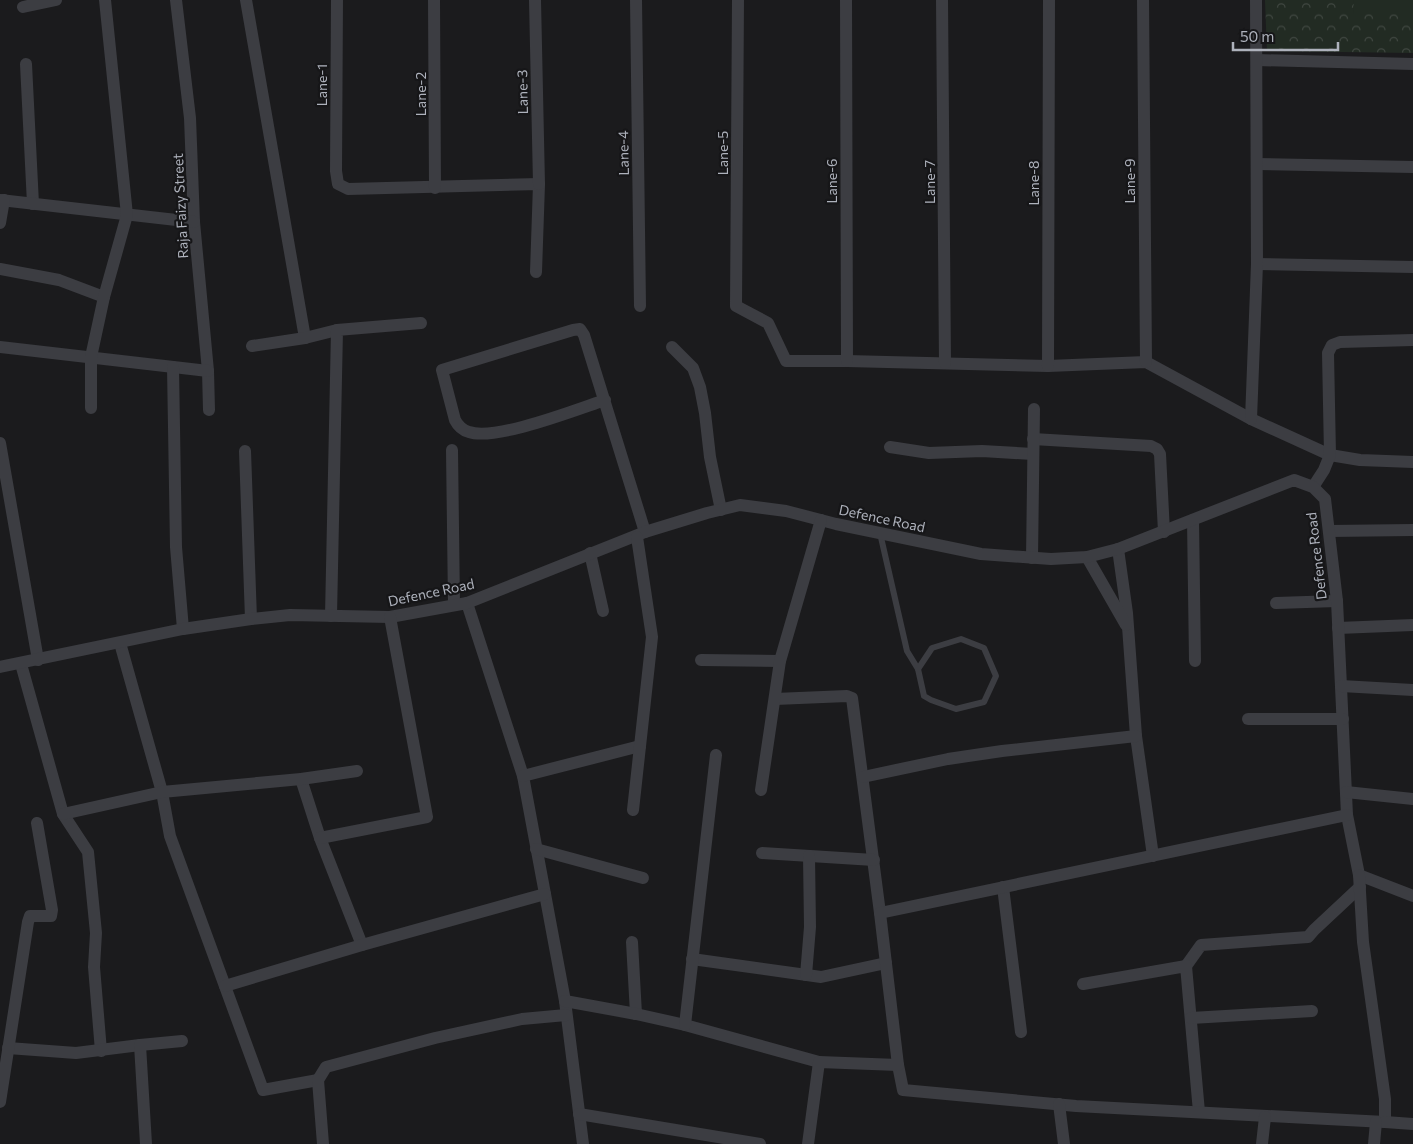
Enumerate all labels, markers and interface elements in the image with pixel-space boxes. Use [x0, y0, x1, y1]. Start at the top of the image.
scale bar [1233, 20, 1338, 52]
text: 50 m [1240, 27, 1274, 45]
street label: Lane-1 [313, 64, 330, 106]
street label: Lane-3 [513, 70, 531, 114]
street label: Lane-2 [412, 72, 429, 116]
street label: Lane-4 [614, 130, 632, 176]
street label: Lane-5 [714, 131, 731, 175]
street label: Raja Faizy Street [169, 153, 191, 259]
street label: Lane-6 [823, 158, 840, 204]
street label: Lane-9 [1121, 158, 1138, 204]
street label: Lane-7 [921, 160, 938, 204]
street label: Lane-8 [1025, 160, 1042, 206]
street label: Defence Road [837, 501, 927, 535]
street label: Defence Road [1302, 511, 1330, 601]
street label: Defence Road [386, 575, 476, 609]

